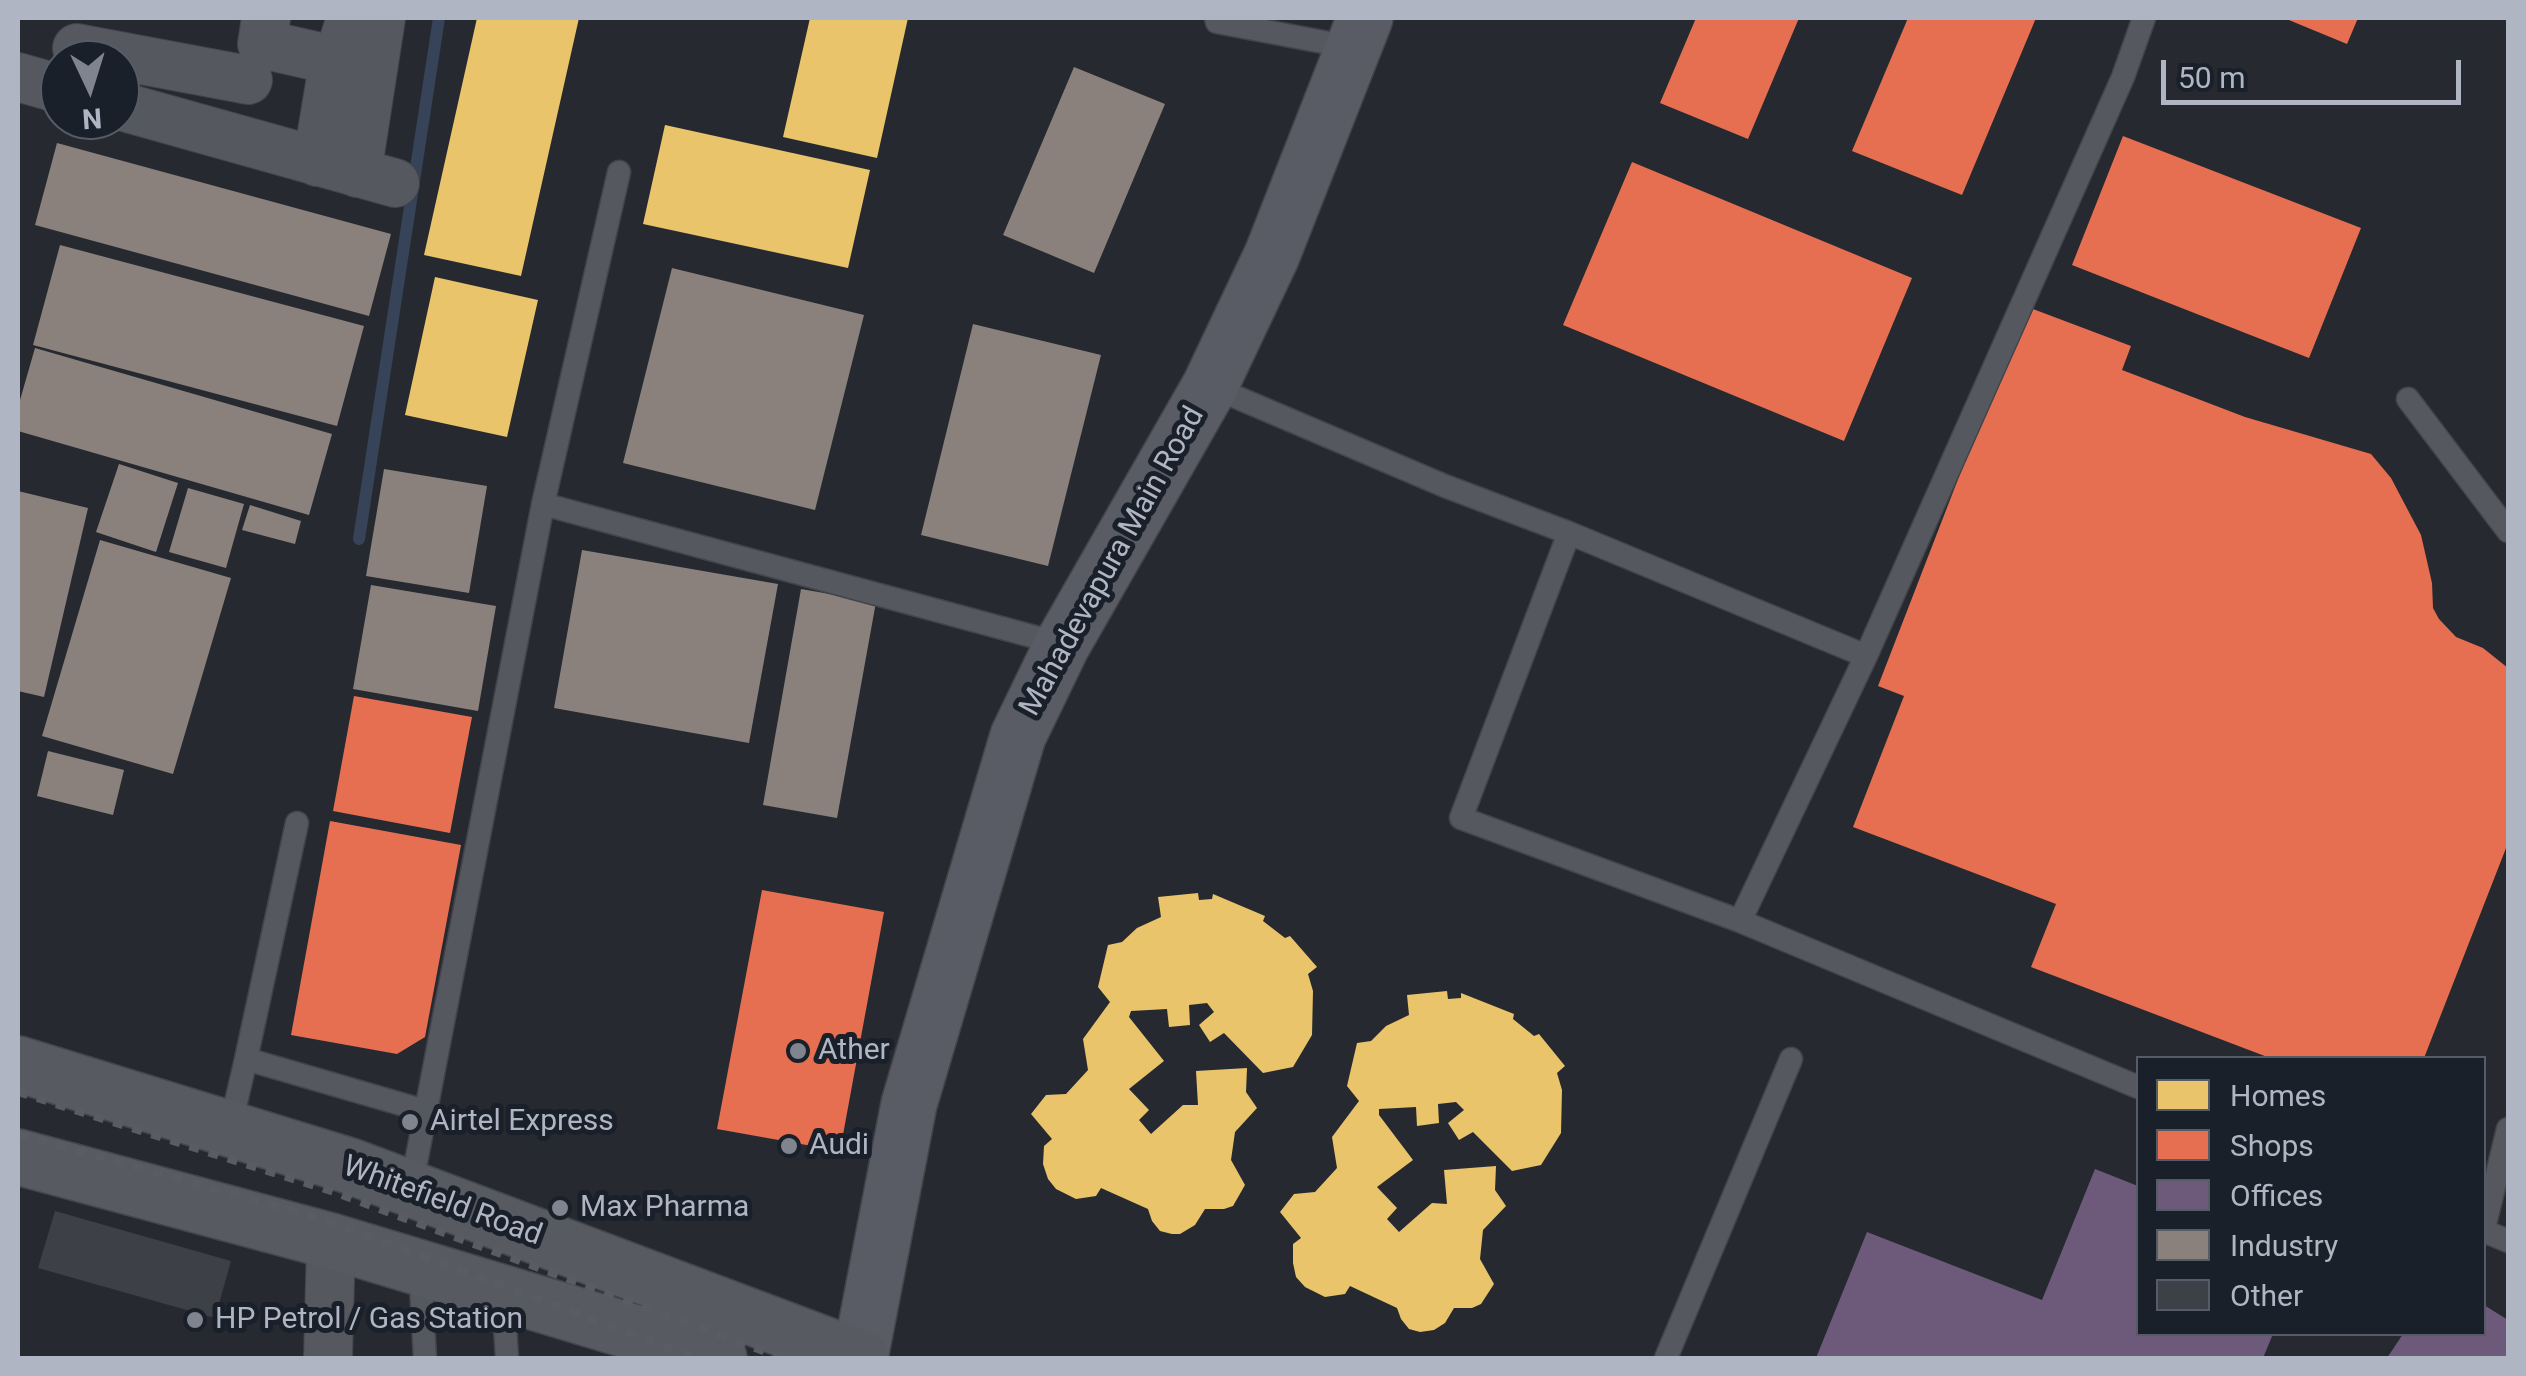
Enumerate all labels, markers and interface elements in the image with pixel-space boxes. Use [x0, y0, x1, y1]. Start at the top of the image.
north arrow [40, 40, 140, 140]
scale bar [2166, 40, 2466, 102]
text: 50 m [2178, 60, 2245, 95]
text: N [81, 101, 103, 136]
street label: Mahadevapura Main Road [1013, 401, 1213, 723]
place label: Ather [818, 1033, 890, 1069]
marker: Ather [787, 1040, 809, 1062]
legend [2136, 1056, 2486, 1336]
text: Homes [2230, 1078, 2326, 1113]
place label: Airtel Express [430, 1104, 614, 1140]
marker: Airtel Express [399, 1111, 421, 1133]
place label: Audi [809, 1128, 869, 1164]
text: Shops [2230, 1128, 2314, 1163]
marker: Audi [778, 1135, 800, 1157]
street label: Whitefield Road [338, 1149, 546, 1255]
text: Offices [2230, 1178, 2323, 1213]
place label: Max Pharma [580, 1190, 749, 1226]
marker: Max Pharma [549, 1197, 571, 1219]
text: Industry [2230, 1228, 2338, 1263]
text: Other [2230, 1278, 2303, 1313]
place label: HP Petrol / Gas Station [215, 1302, 523, 1338]
marker: HP Petrol / Gas Station [184, 1309, 206, 1331]

